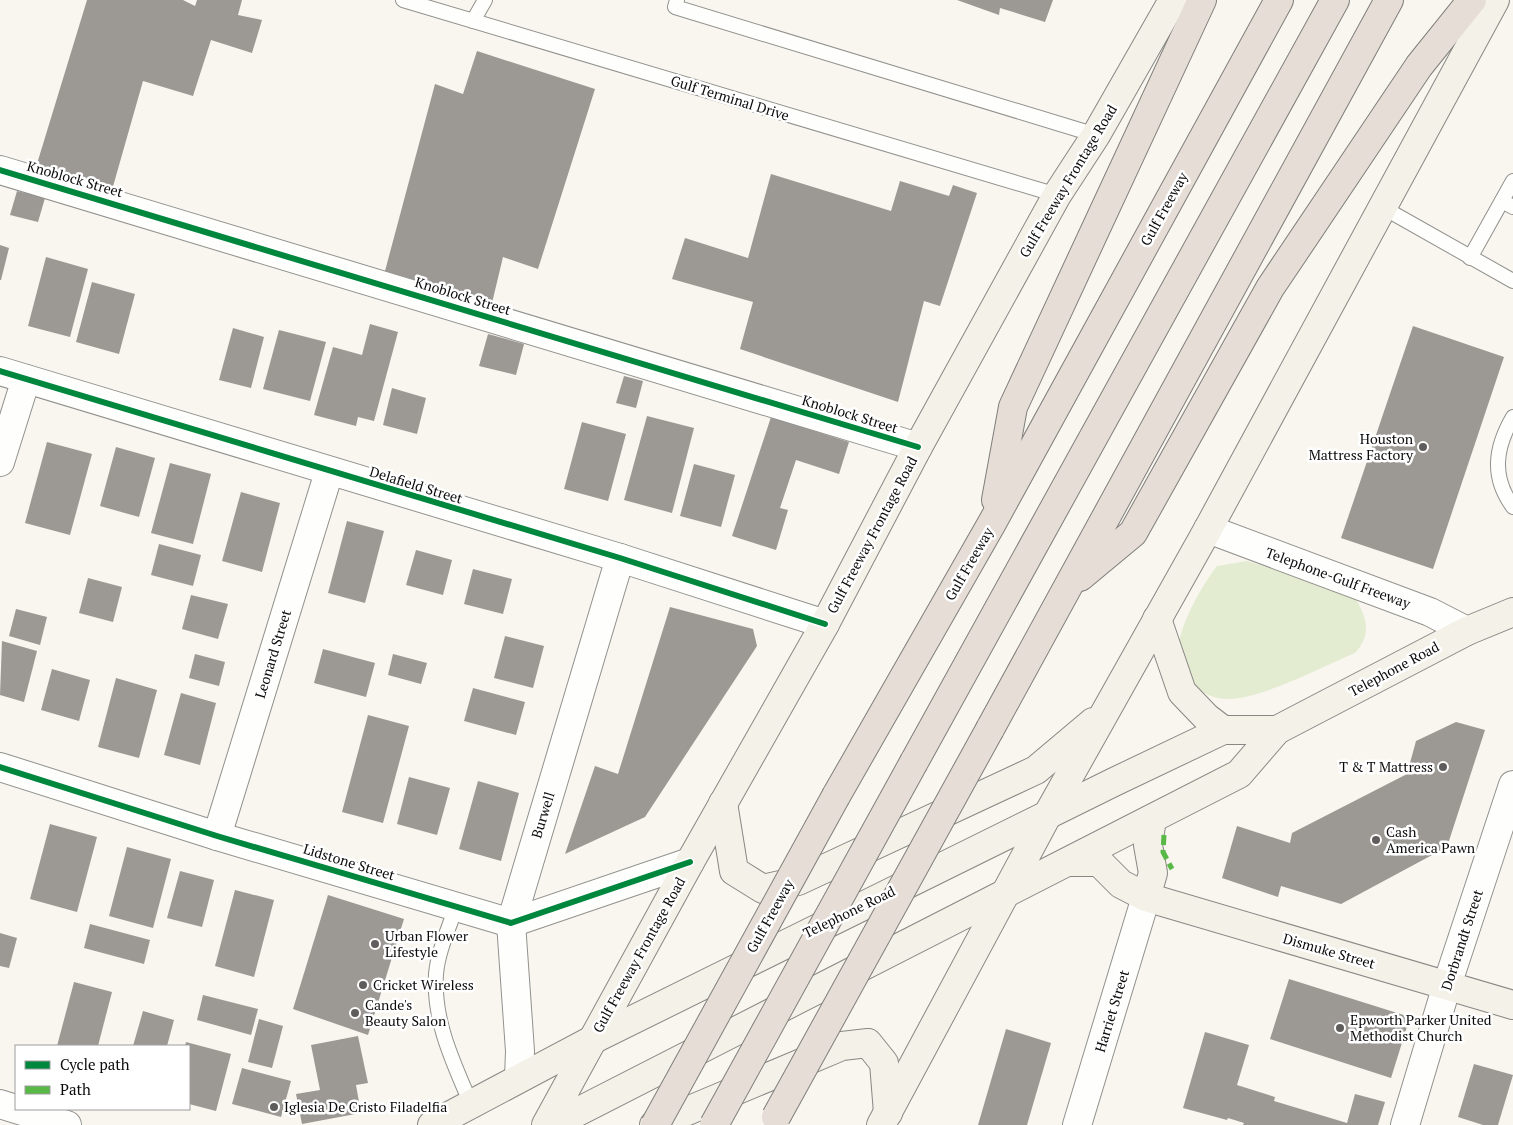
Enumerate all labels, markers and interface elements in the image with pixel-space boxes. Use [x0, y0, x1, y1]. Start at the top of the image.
street label: Gulf Terminal Drive [669, 70, 792, 125]
street label: Gulf Freeway Frontage Road [1014, 101, 1121, 261]
street label: Knoblock Street [25, 156, 126, 202]
street label: Gulf Freeway [1136, 168, 1192, 249]
street label: Knoblock Street [413, 272, 514, 319]
street label: Knoblock Street [800, 390, 901, 437]
place label: Houston Mattress Factory [1309, 429, 1414, 464]
marker: Houston Mattress Factory [1417, 441, 1429, 453]
street label: Gulf Freeway Frontage Road [822, 453, 921, 617]
street label: Delafield Street [367, 461, 466, 508]
street label: Gulf Freeway [940, 523, 998, 604]
street label: Telephone-Gulf Freeway [1263, 542, 1414, 613]
street label: Leonard Street [250, 606, 295, 701]
street label: Telephone Road [1345, 637, 1443, 700]
place label: T & T Mattress [1339, 757, 1433, 776]
marker: T & T Mattress [1437, 761, 1449, 773]
street label: Burwell [526, 789, 559, 840]
place label: Cash America Pawn [1386, 822, 1476, 857]
marker: Cash America Pawn [1370, 834, 1382, 846]
street label: Lidstone Street [301, 839, 398, 885]
street label: Gulf Freeway Frontage Road [588, 873, 689, 1036]
street label: Gulf Freeway [742, 875, 798, 956]
street label: Telephone Road [800, 881, 898, 942]
street label: Dorbrandt Street [1436, 886, 1487, 993]
place label: Urban Flower Lifestyle [385, 926, 469, 961]
street label: Dismuke Street [1281, 928, 1378, 973]
marker: Urban Flower Lifestyle [369, 938, 381, 950]
street label: Harriet Street [1090, 967, 1133, 1054]
place label: Cricket Wireless [373, 975, 474, 994]
marker: Cricket Wireless [357, 979, 369, 991]
place label: Cande's Beauty Salon [365, 995, 447, 1030]
marker: Cande's Beauty Salon [349, 1007, 361, 1019]
place label: Epworth Parker United Methodist Church [1350, 1010, 1492, 1045]
marker: Epworth Parker United Methodist Church [1334, 1022, 1346, 1034]
legend [15, 1045, 190, 1110]
text: Cycle path [60, 1054, 130, 1074]
text: Path [60, 1079, 91, 1099]
place label: Iglesia De Cristo Filadelfia [284, 1097, 447, 1116]
marker: Iglesia De Cristo Filadelfia [268, 1101, 280, 1113]

